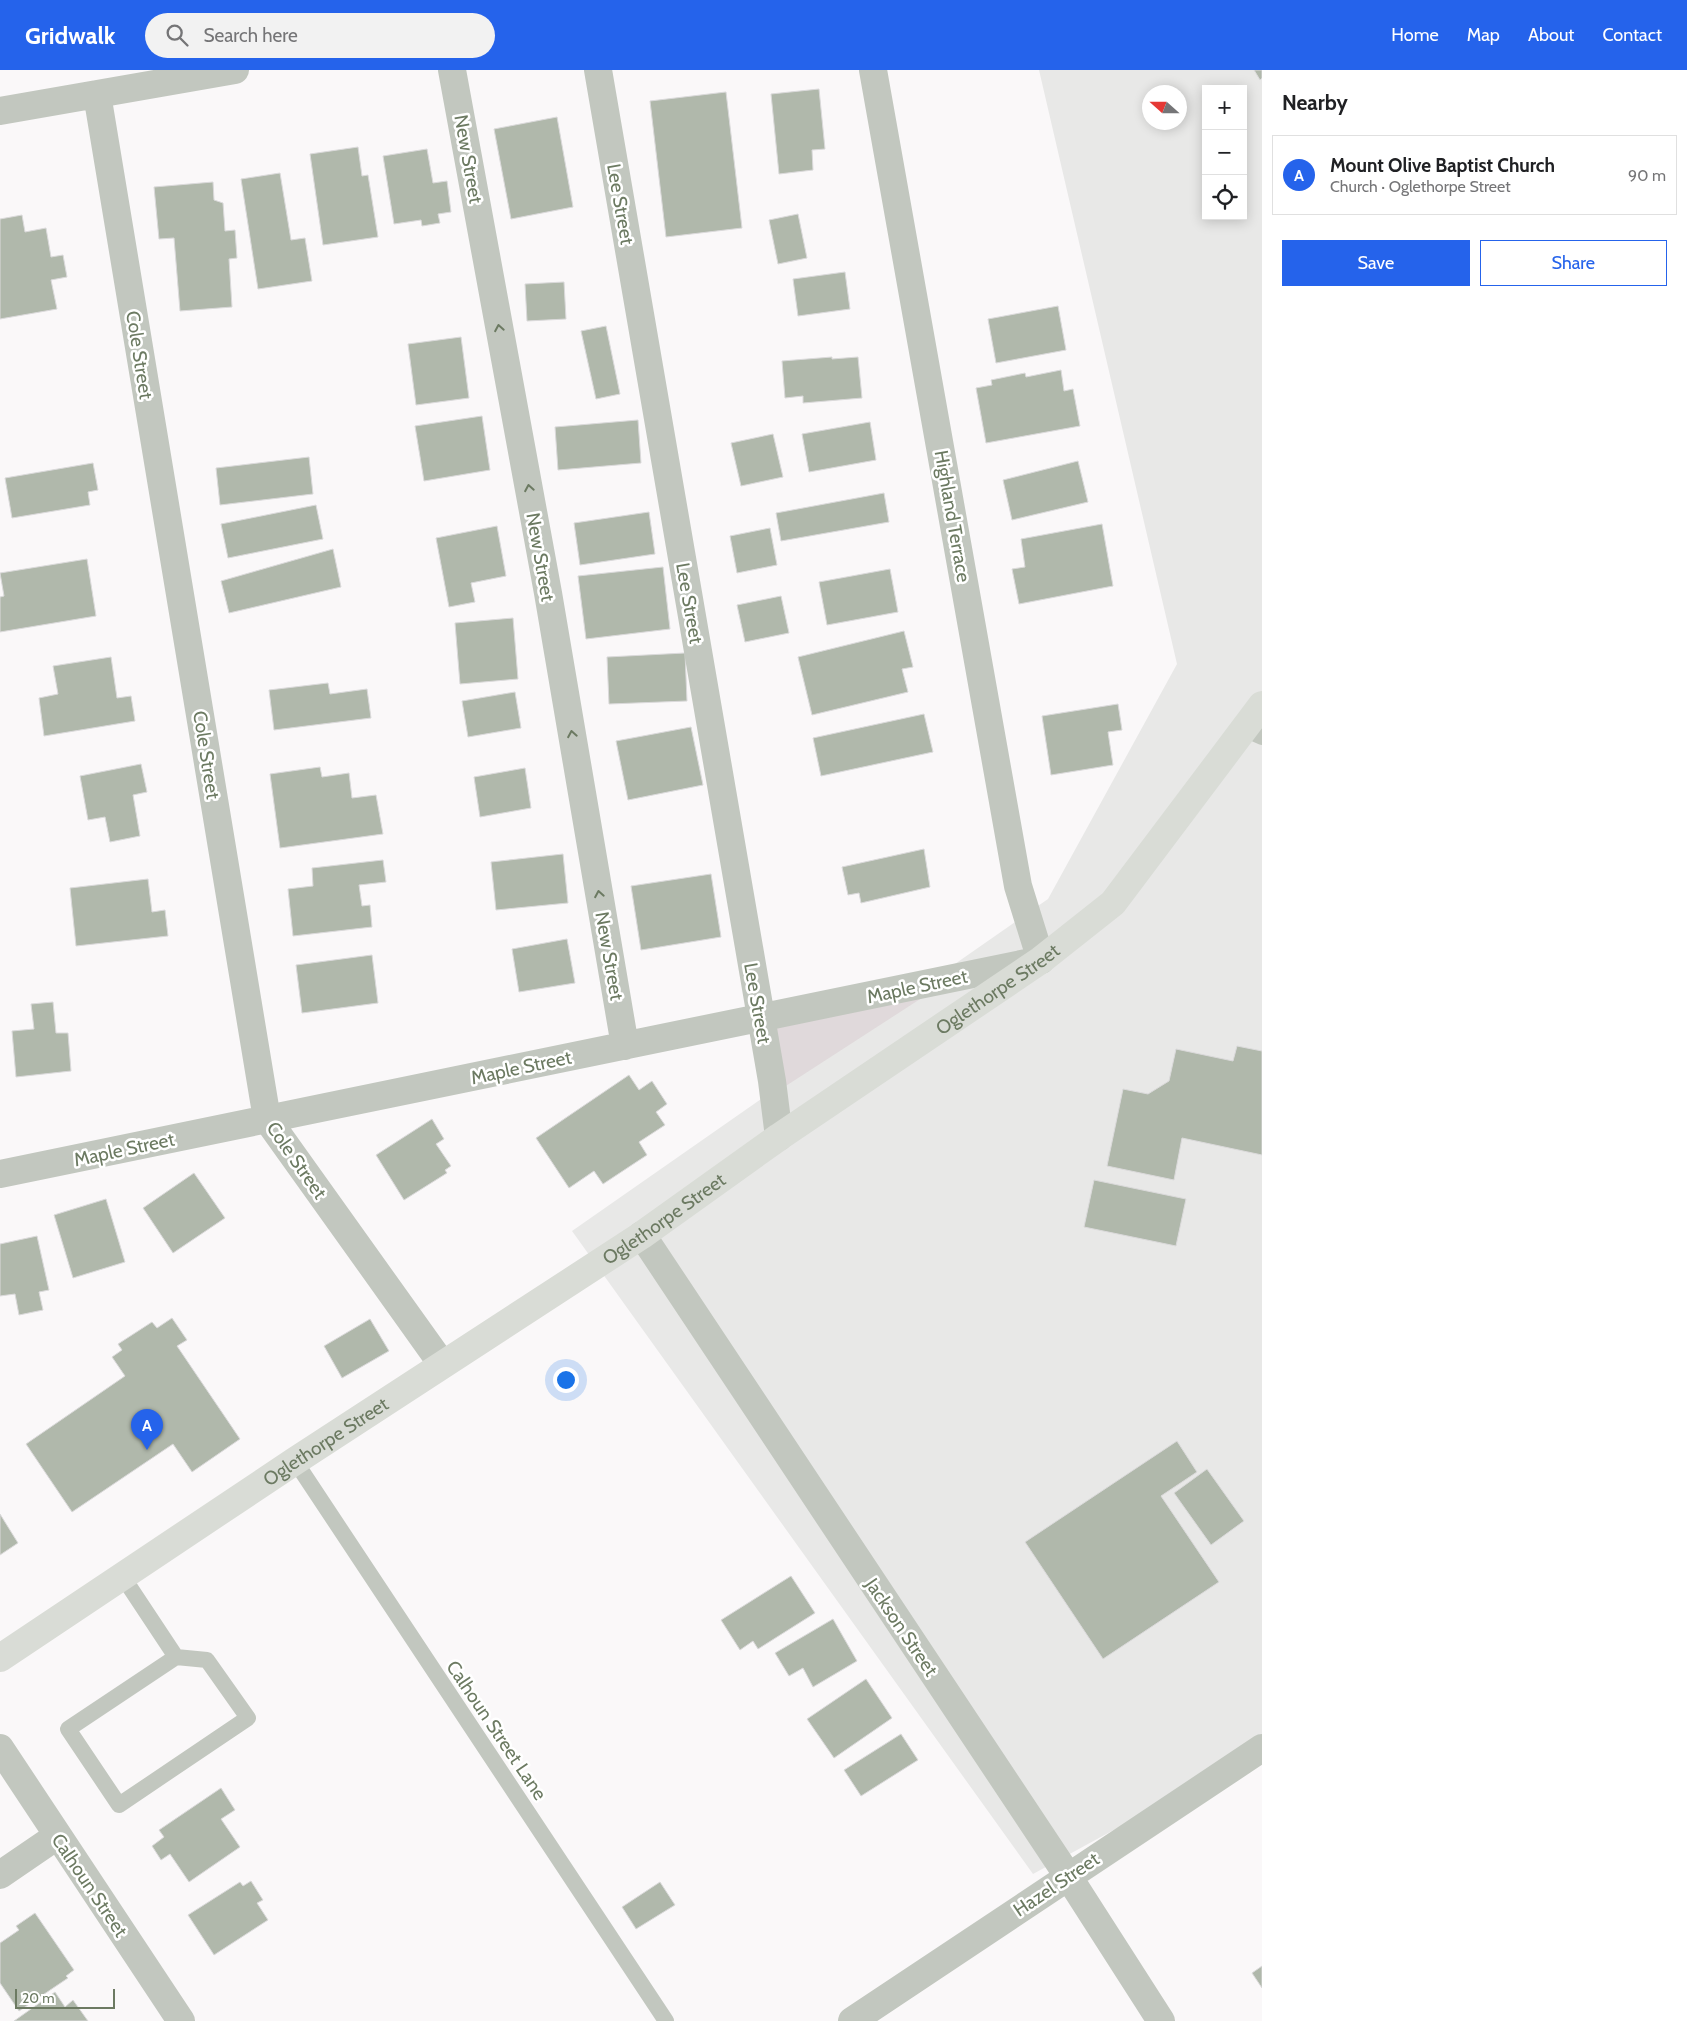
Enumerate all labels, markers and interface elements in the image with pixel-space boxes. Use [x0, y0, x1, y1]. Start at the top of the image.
search box [145, 13, 495, 58]
text: Gridwalk [25, 21, 115, 50]
icon: search [163, 21, 191, 49]
text: Search here [203, 24, 298, 47]
text: Home [1391, 24, 1439, 46]
text: Map [1467, 24, 1500, 46]
text: About [1528, 24, 1574, 46]
text: Contact [1602, 24, 1662, 46]
north arrow [1142, 85, 1187, 130]
map controls [1202, 85, 1247, 220]
button: + [1202, 85, 1247, 130]
text: Nearby [1282, 90, 1348, 115]
street label: New Street [449, 113, 488, 206]
button: − [1202, 130, 1247, 175]
text: Mount Olive Baptist Church [1330, 154, 1555, 177]
street label: Lee Street [602, 162, 639, 247]
text: A [1294, 166, 1304, 185]
text: 90 m [1628, 166, 1666, 185]
button: locate [1202, 175, 1247, 220]
text: Church · Oglethorpe Street [1330, 177, 1511, 196]
button: Save [1282, 240, 1470, 286]
button: Share [1480, 240, 1667, 286]
street label: Cole Street [121, 309, 158, 401]
one-way arrow [495, 323, 505, 332]
street label: Highland Terrace [930, 448, 975, 584]
one-way arrow [524, 483, 534, 492]
street label: New Street [521, 511, 560, 604]
street label: Lee Street [671, 561, 708, 646]
street label: Cole Street [188, 709, 225, 801]
one-way arrow [567, 729, 578, 737]
one-way arrow [595, 890, 605, 898]
street label: New Street [590, 910, 629, 1003]
street label: Oglethorpe Street [931, 939, 1065, 1040]
street label: Lee Street [739, 961, 776, 1046]
street label: Maple Street [865, 964, 970, 1008]
street label: Maple Street [469, 1045, 574, 1089]
street label: Cole Street [262, 1117, 332, 1204]
street label: Maple Street [72, 1127, 177, 1171]
street label: Oglethorpe Street [598, 1168, 730, 1270]
your location [553, 1367, 579, 1393]
street label: Oglethorpe Street [259, 1392, 393, 1491]
pin: A [131, 1409, 163, 1450]
street label: Jackson Street [860, 1573, 943, 1681]
street label: Calhoun Street Lane [441, 1656, 552, 1804]
street label: Calhoun Street [47, 1829, 133, 1942]
street label: Hazel Street [1009, 1847, 1104, 1921]
scale bar [15, 1986, 115, 2009]
text: 20 m [22, 1989, 55, 2007]

